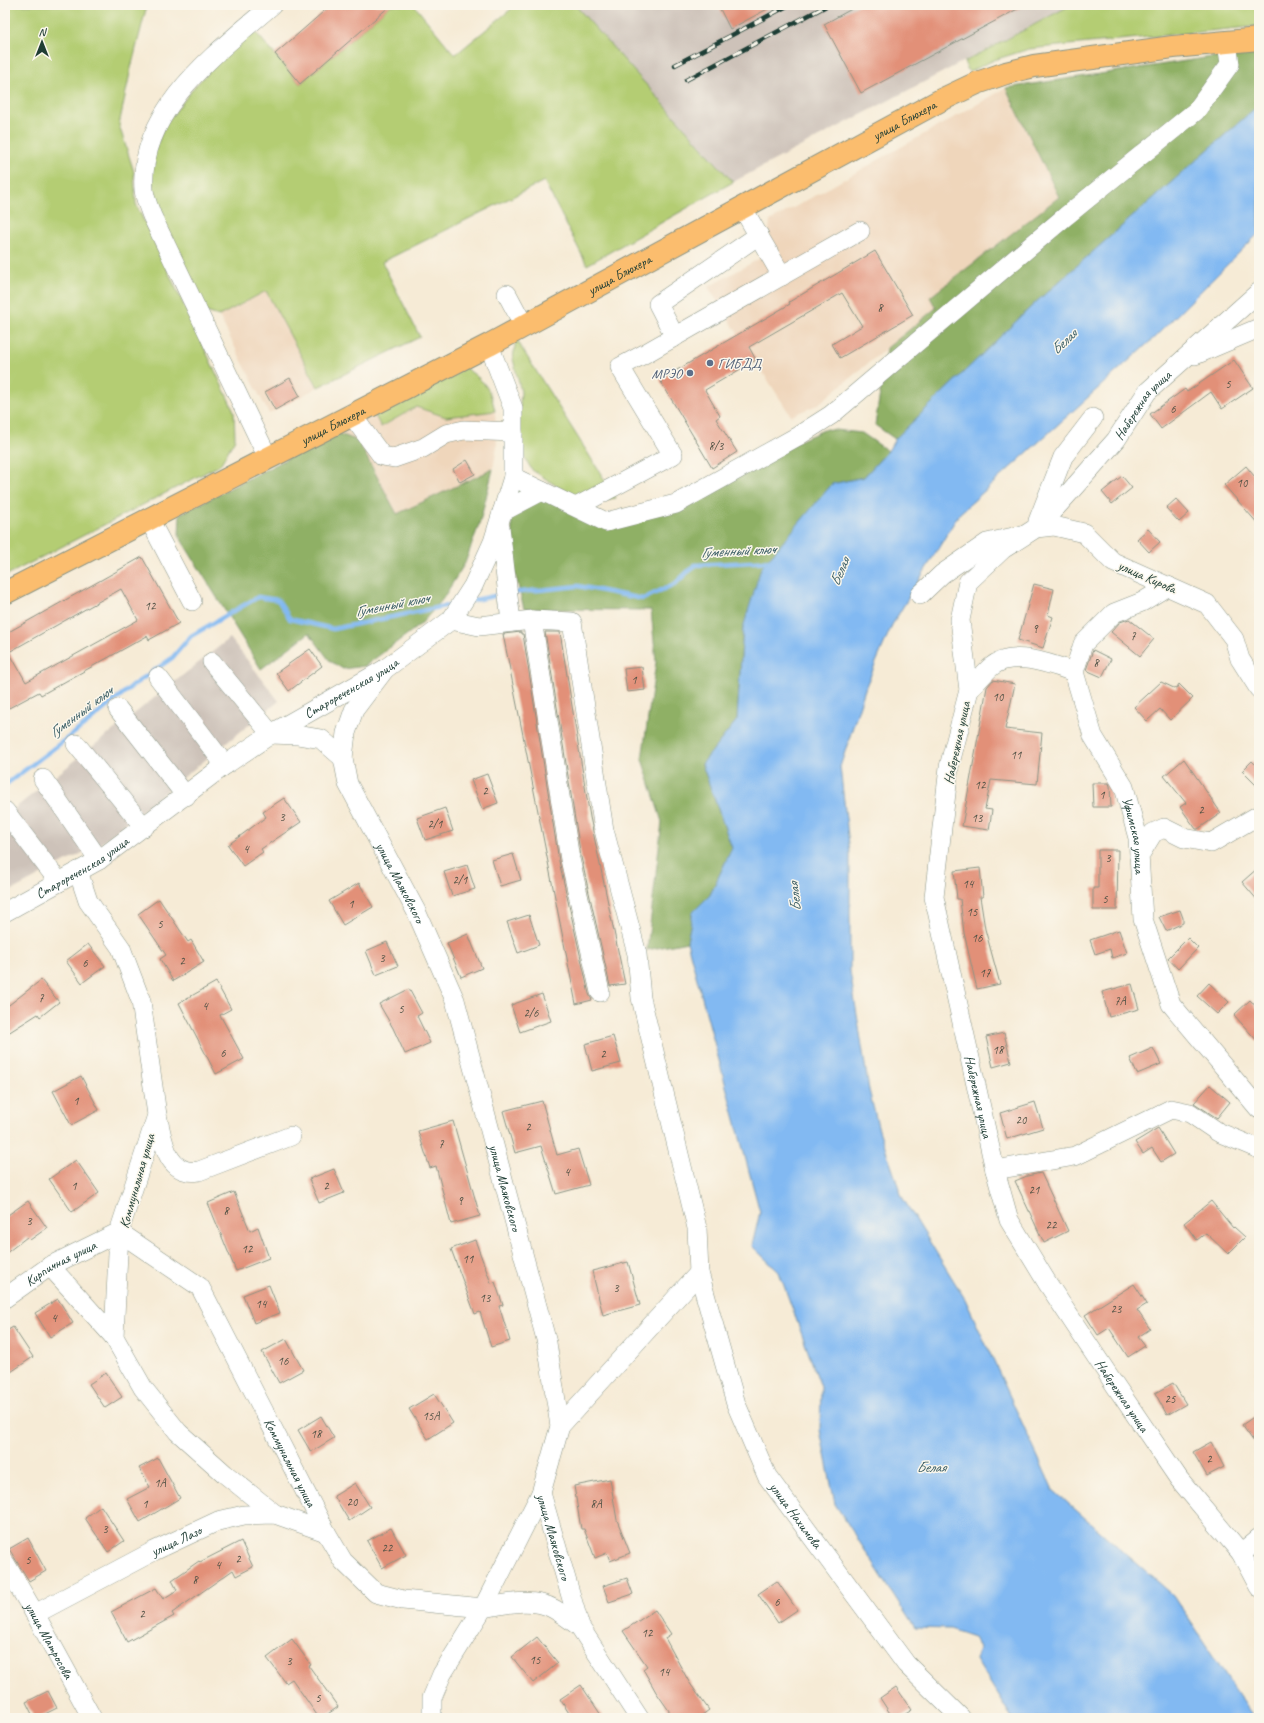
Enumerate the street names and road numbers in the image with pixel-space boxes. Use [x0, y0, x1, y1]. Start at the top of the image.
street label: улица Блюхера [868, 95, 940, 145]
street label: улица Блюхера [584, 250, 655, 299]
street label: Набережная улица [1110, 365, 1175, 443]
street label: улица Блюхера [297, 401, 369, 449]
street label: улица Кирова [1114, 556, 1180, 598]
street label: Старореченская улица [301, 653, 402, 722]
street label: Набережная улица [940, 699, 974, 786]
street label: Уфимская улица [1119, 795, 1149, 875]
street label: Старореченская улица [32, 832, 133, 902]
street label: улица Маяковского [372, 838, 429, 927]
street label: Набережная улица [961, 1054, 996, 1141]
street label: Коммунальная улица [115, 1131, 159, 1230]
street label: улица Маяковского [485, 1142, 526, 1235]
street label: Кирпичная улица [22, 1236, 100, 1290]
street label: Набережная улица [1092, 1356, 1154, 1436]
street label: Коммунальная улица [260, 1415, 321, 1511]
street label: улица Нахимова [765, 1478, 826, 1552]
street label: улица Маяковского [533, 1491, 575, 1584]
street label: улица Лазо [147, 1521, 206, 1560]
street label: улица Матросова [21, 1598, 78, 1682]

